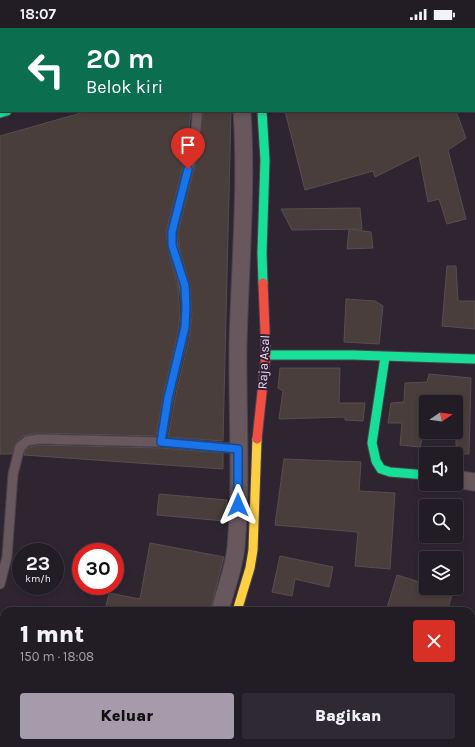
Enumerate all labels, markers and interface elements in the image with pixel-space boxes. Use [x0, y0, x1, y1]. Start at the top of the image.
text: 18:07 [20, 5, 56, 23]
text: 20 m [86, 42, 154, 75]
icon: left [20, 44, 72, 96]
text: Belok kiri [86, 76, 163, 98]
pin [171, 128, 205, 169]
icon: arrive [177, 134, 199, 156]
street label: Raja Asal [255, 334, 272, 390]
north arrow [419, 395, 463, 439]
map controls [419, 395, 463, 595]
button: sound [419, 447, 463, 491]
position arrow [217, 484, 259, 526]
button: search [419, 499, 463, 543]
speed limit sign: 30 [72, 543, 124, 595]
button: layers [419, 551, 463, 595]
text: 23 [26, 552, 50, 575]
text: km/h [25, 573, 51, 585]
text: 1 mnt [20, 620, 84, 648]
button: close [413, 620, 455, 662]
text: 150 m · 18:08 [20, 649, 94, 664]
button: Keluar [20, 693, 234, 739]
button: Bagikan [242, 693, 455, 739]

